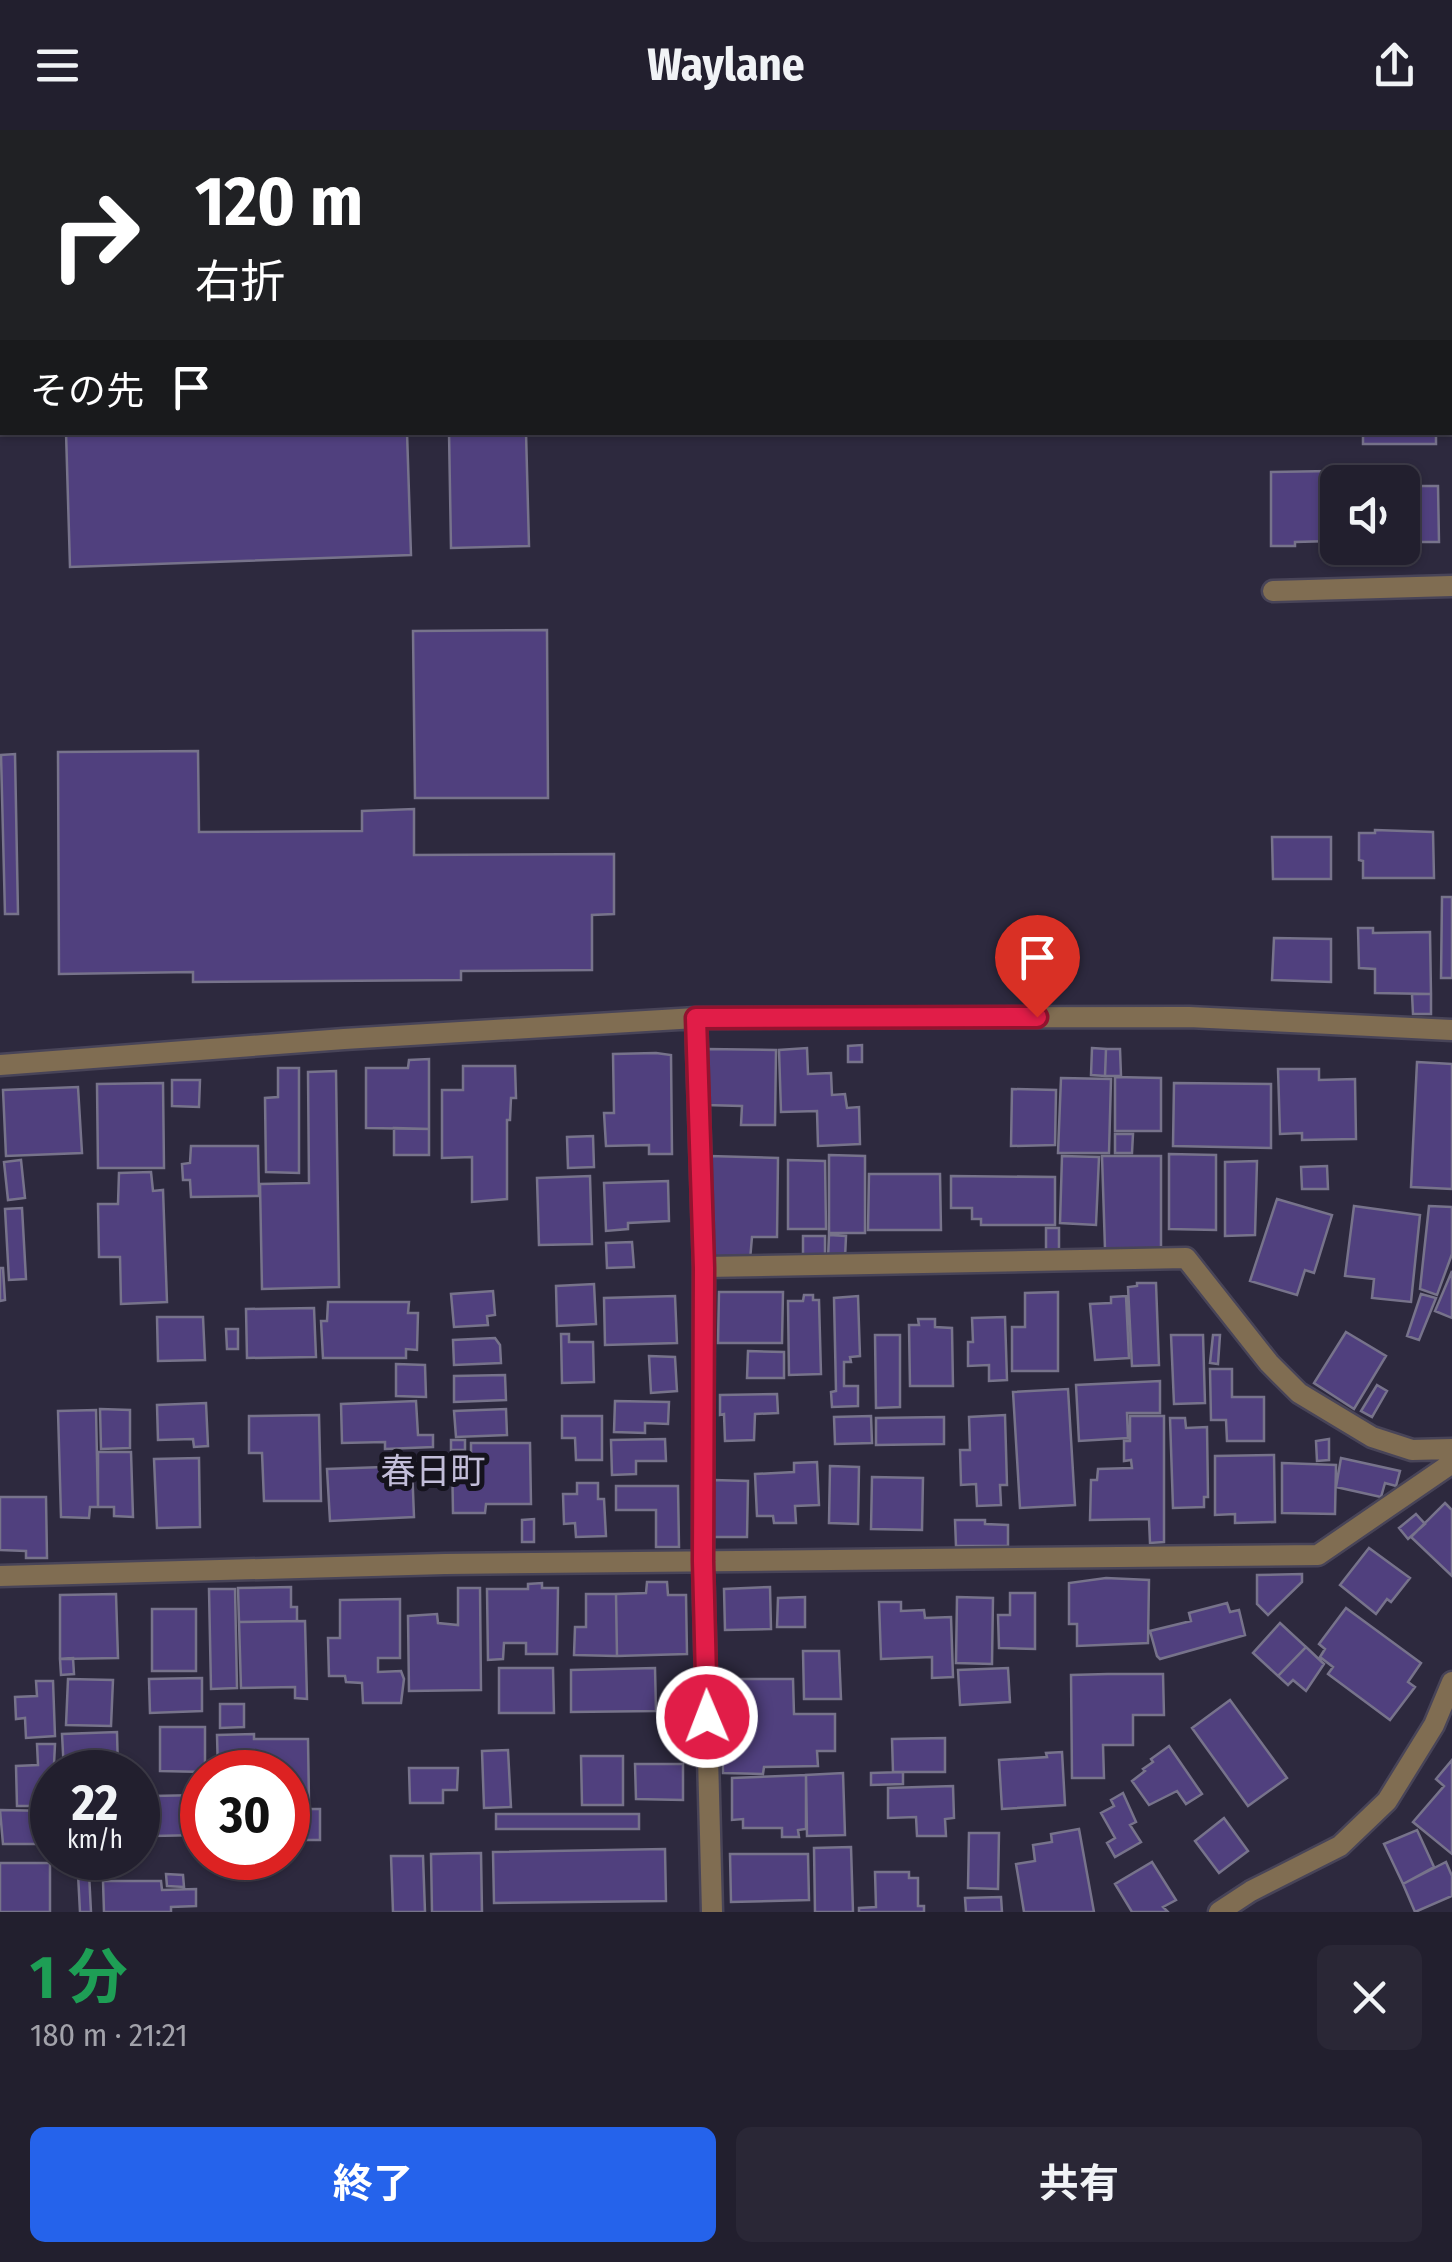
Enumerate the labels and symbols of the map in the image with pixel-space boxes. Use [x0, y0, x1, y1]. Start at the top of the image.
pin [995, 915, 1080, 1018]
district label: 春日町 [380, 1450, 486, 1492]
position arrow [655, 1665, 759, 1769]
speed limit sign: 30 [180, 1750, 310, 1880]

